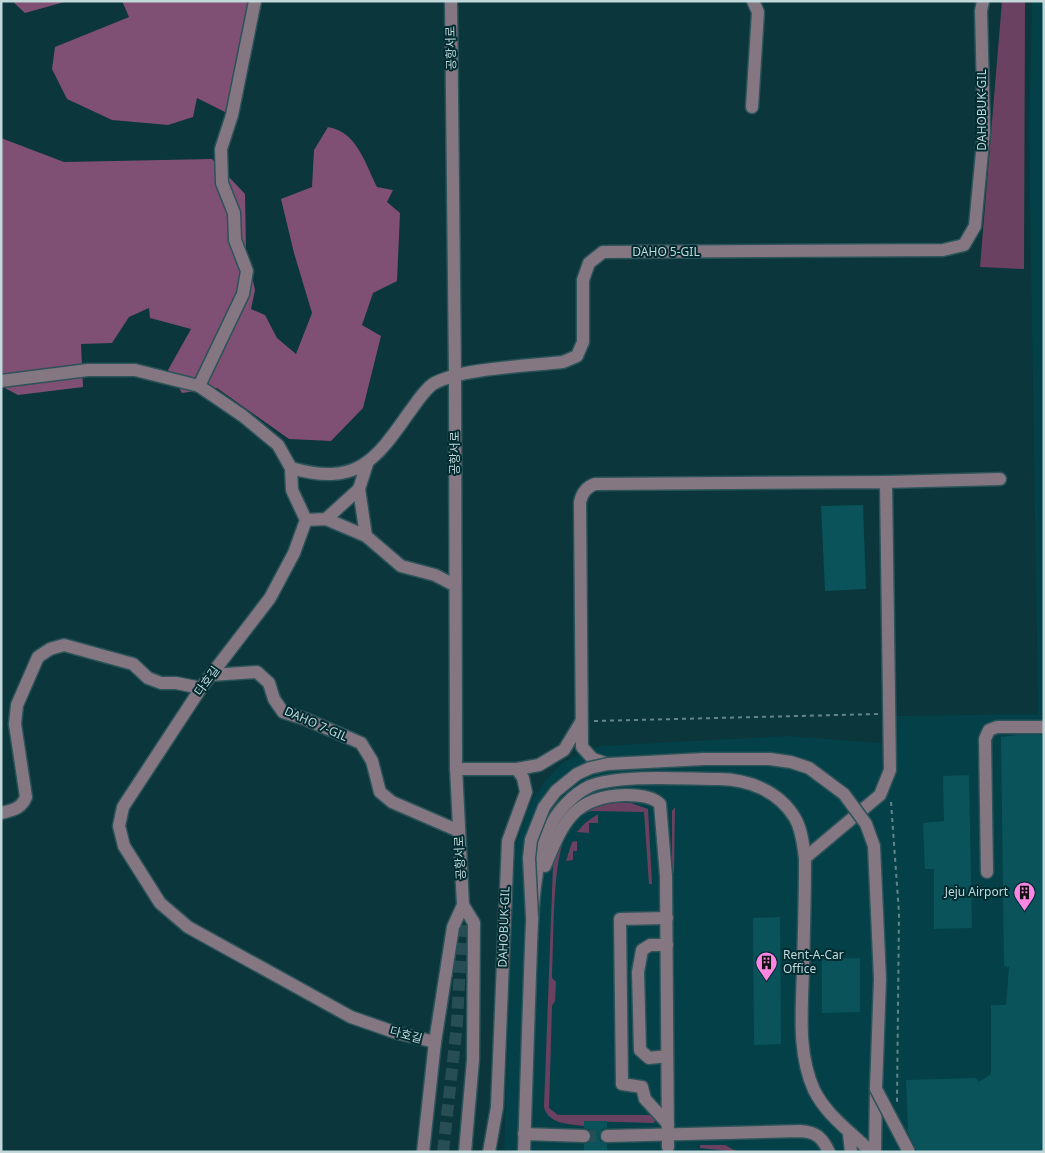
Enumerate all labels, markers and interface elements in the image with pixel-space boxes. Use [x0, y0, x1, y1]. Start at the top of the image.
street label: 공항서로 [442, 26, 459, 70]
street label: DAHOBUK-GIL [973, 69, 990, 151]
street label: DAHO 5-GIL [632, 243, 700, 260]
street label: 공항서로 [446, 431, 463, 475]
street label: 다호길 [190, 662, 223, 699]
street label: DAHO 7-GIL [282, 702, 350, 745]
street label: 공항서로 [450, 836, 469, 881]
building icon: Jeju Airport [1012, 880, 1036, 911]
place label: Jeju Airport [944, 883, 1009, 900]
street label: DAHOBUK-GIL [494, 886, 513, 968]
place label: Rent-A-Car Office [783, 946, 844, 977]
building icon: Rent-A-Car Office [755, 950, 779, 981]
street label: 다호길 [388, 1022, 424, 1047]

